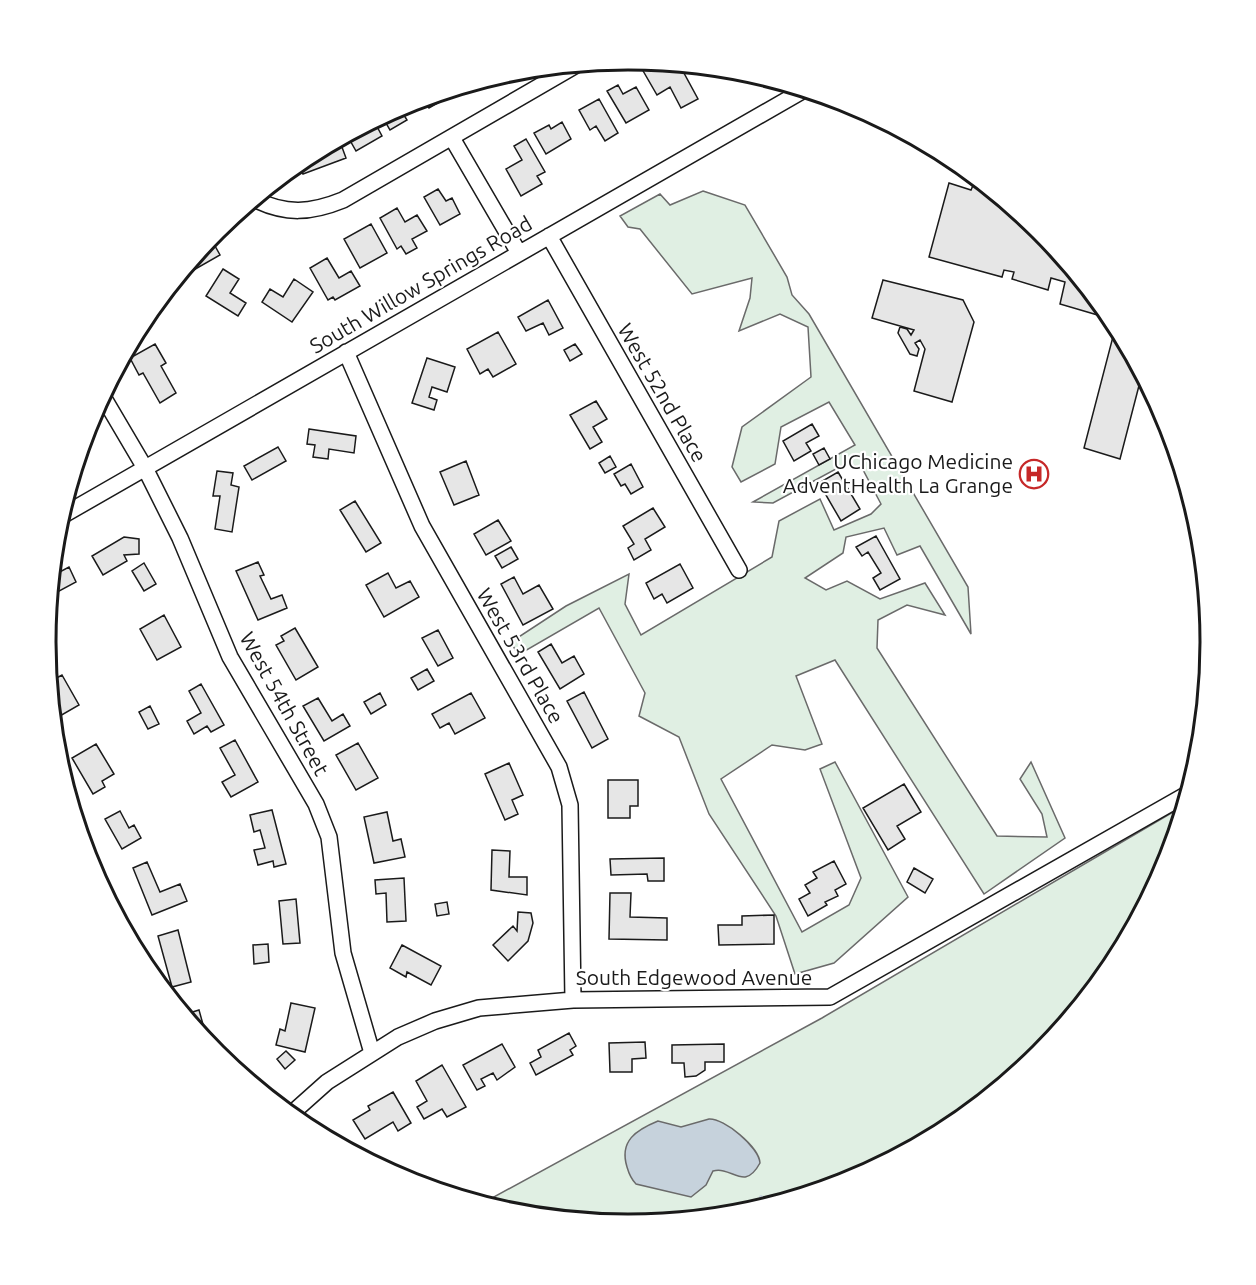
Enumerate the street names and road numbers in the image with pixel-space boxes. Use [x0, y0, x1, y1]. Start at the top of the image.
street label: South Willow Springs Road [305, 211, 536, 358]
street label: West 52nd Place [614, 319, 712, 466]
street label: West 53rd Place [473, 584, 569, 727]
street label: West 54th Street [236, 628, 334, 779]
street label: South Edgewood Avenue [576, 965, 812, 989]

